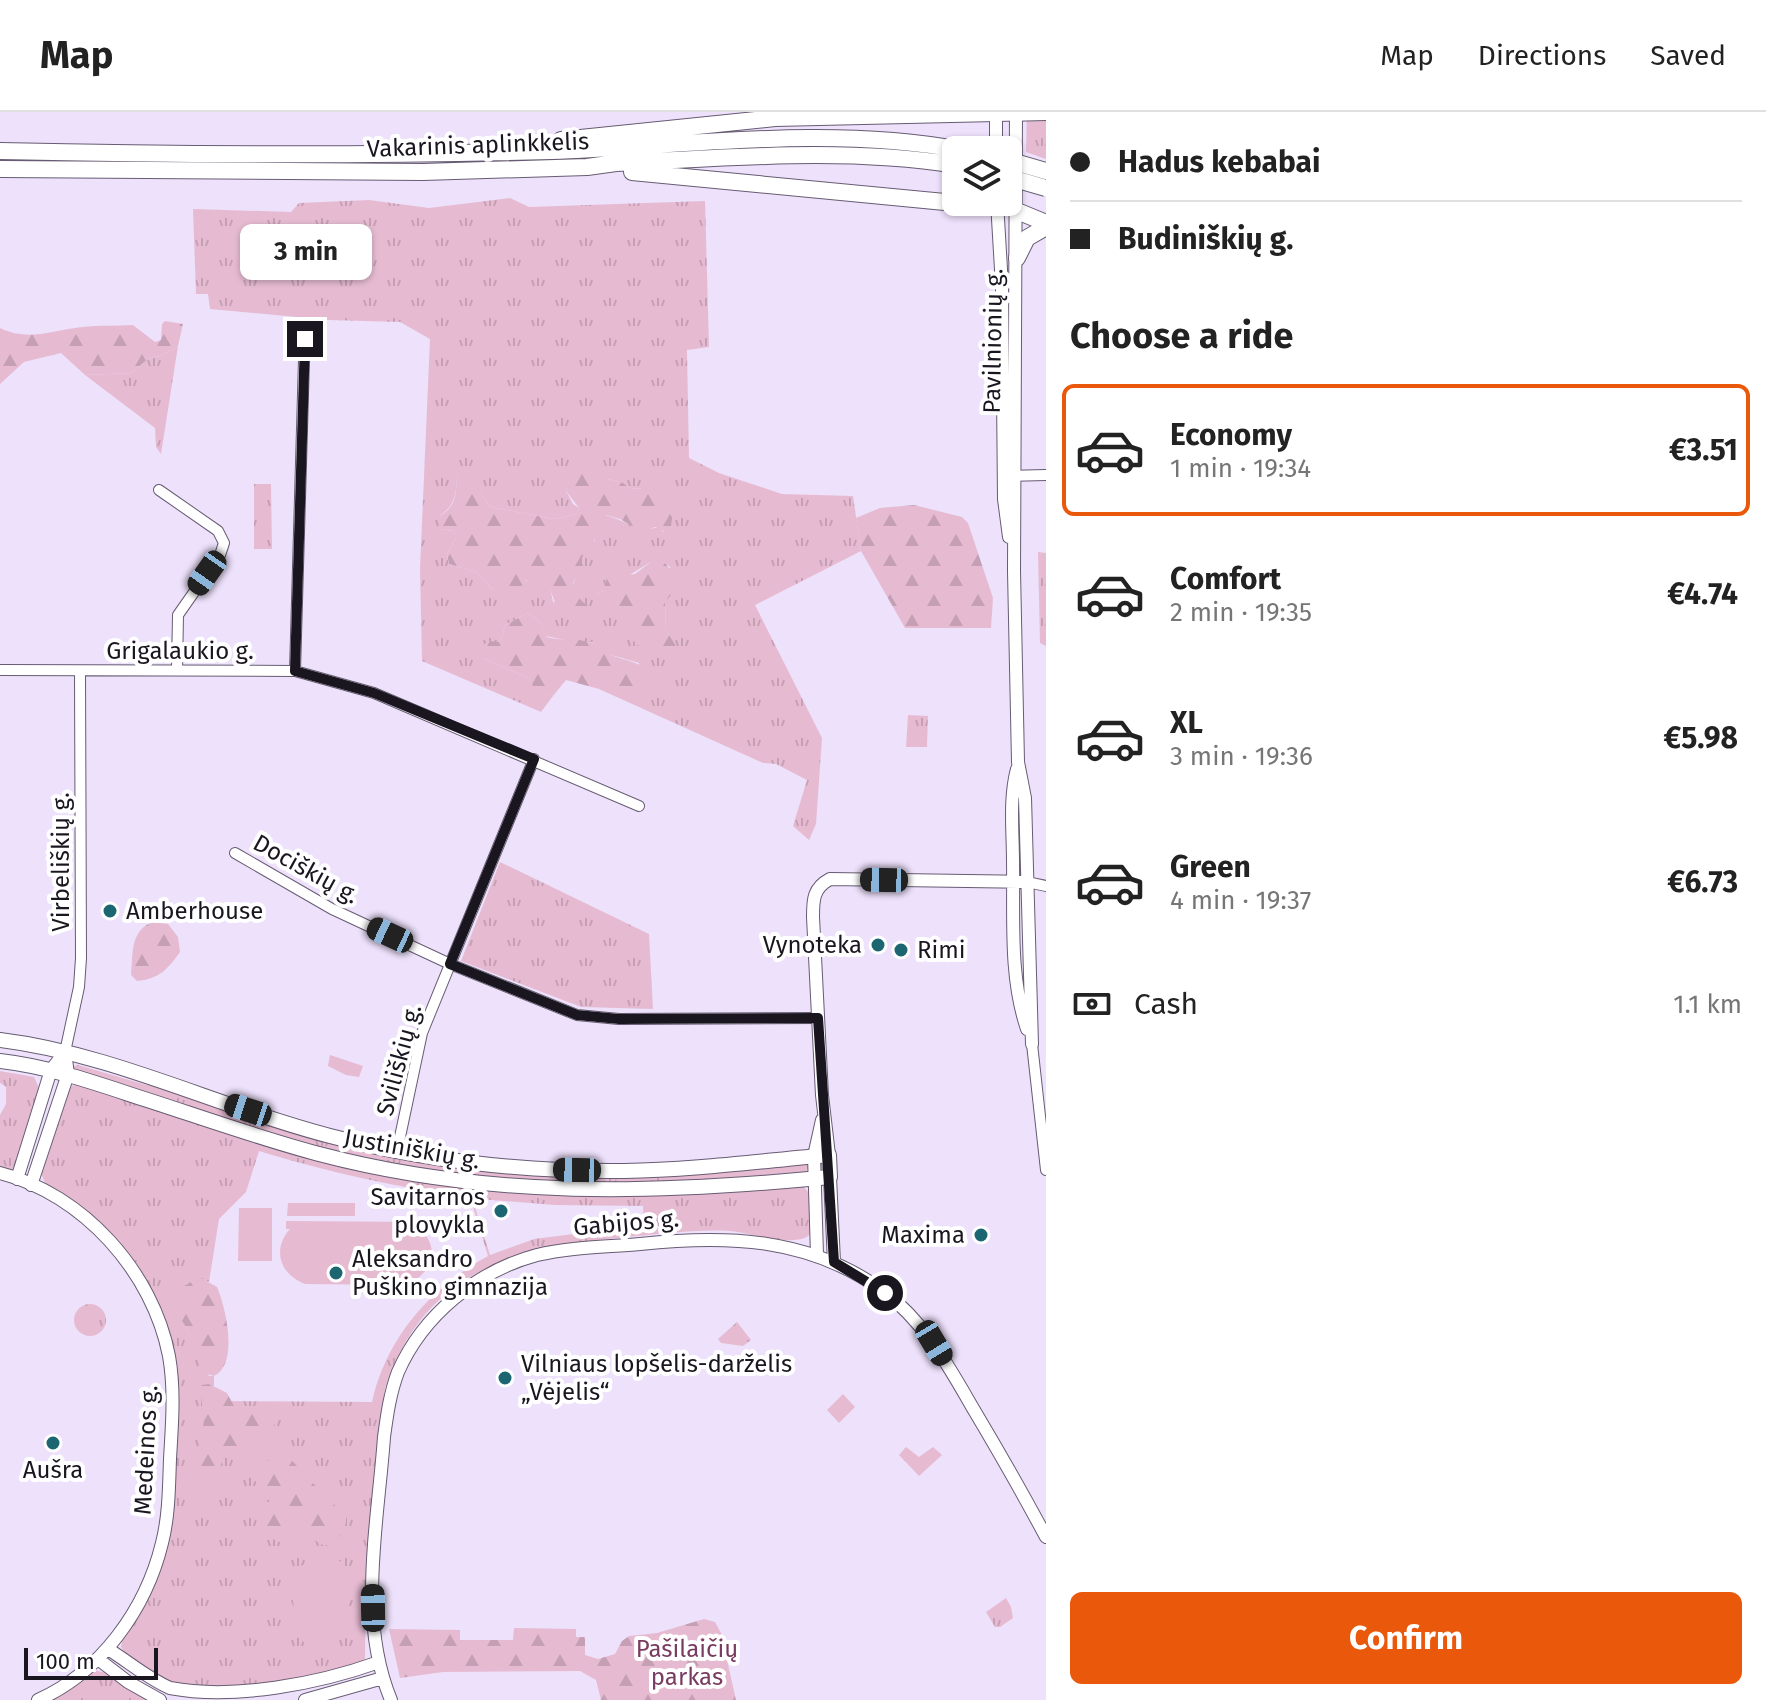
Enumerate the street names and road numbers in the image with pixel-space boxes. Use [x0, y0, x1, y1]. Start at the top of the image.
street label: Vakarinis aplinkkelis [366, 127, 590, 163]
street label: Pavilnionių g. [978, 268, 1008, 414]
street label: Grigalaukio g. [106, 637, 254, 665]
street label: Virbeliškių g. [47, 792, 75, 932]
street label: Dociškių g. [248, 829, 364, 909]
street label: Sviliškių g. [371, 1001, 427, 1119]
street label: Justiniškių g. [342, 1123, 482, 1175]
street label: Gabijos g. [572, 1204, 680, 1242]
street label: Medeinos g. [129, 1384, 163, 1516]

